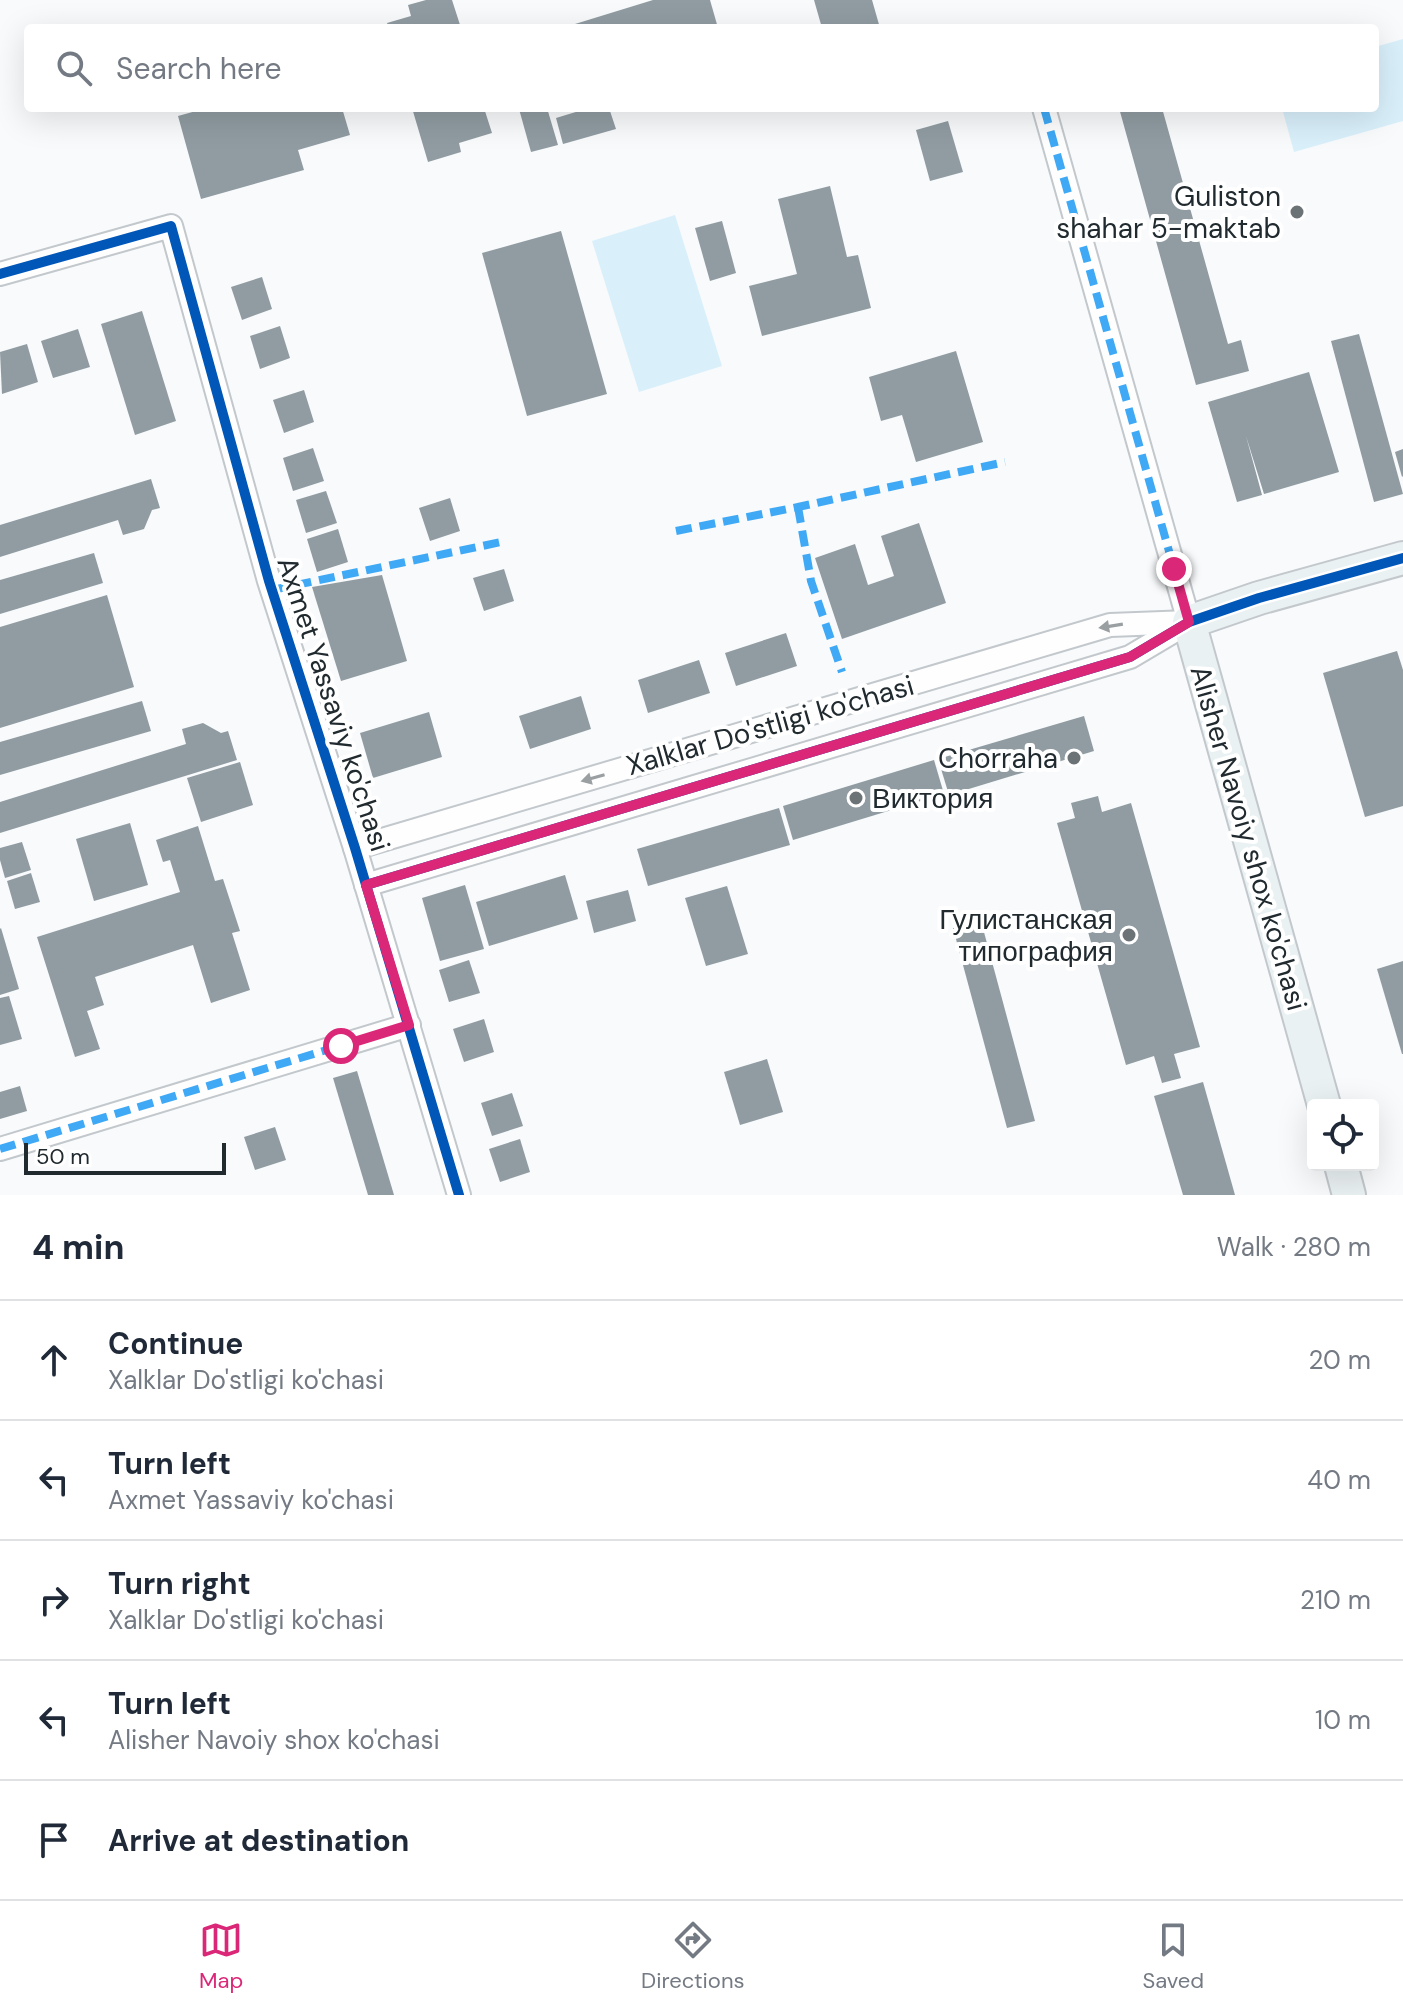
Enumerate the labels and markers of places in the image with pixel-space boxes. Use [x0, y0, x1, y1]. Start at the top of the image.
place label: Guliston shahar 5-maktab [1056, 178, 1281, 247]
marker: Guliston shahar 5-maktab [1288, 203, 1306, 221]
place label: Chorraha [938, 740, 1058, 777]
marker: Chorraha [1065, 749, 1083, 767]
place label: Виктория [872, 780, 993, 817]
marker: Виктория [847, 789, 865, 807]
place label: Гулистанская типография [939, 901, 1113, 970]
marker: Гулистанская типография [1120, 926, 1138, 944]

